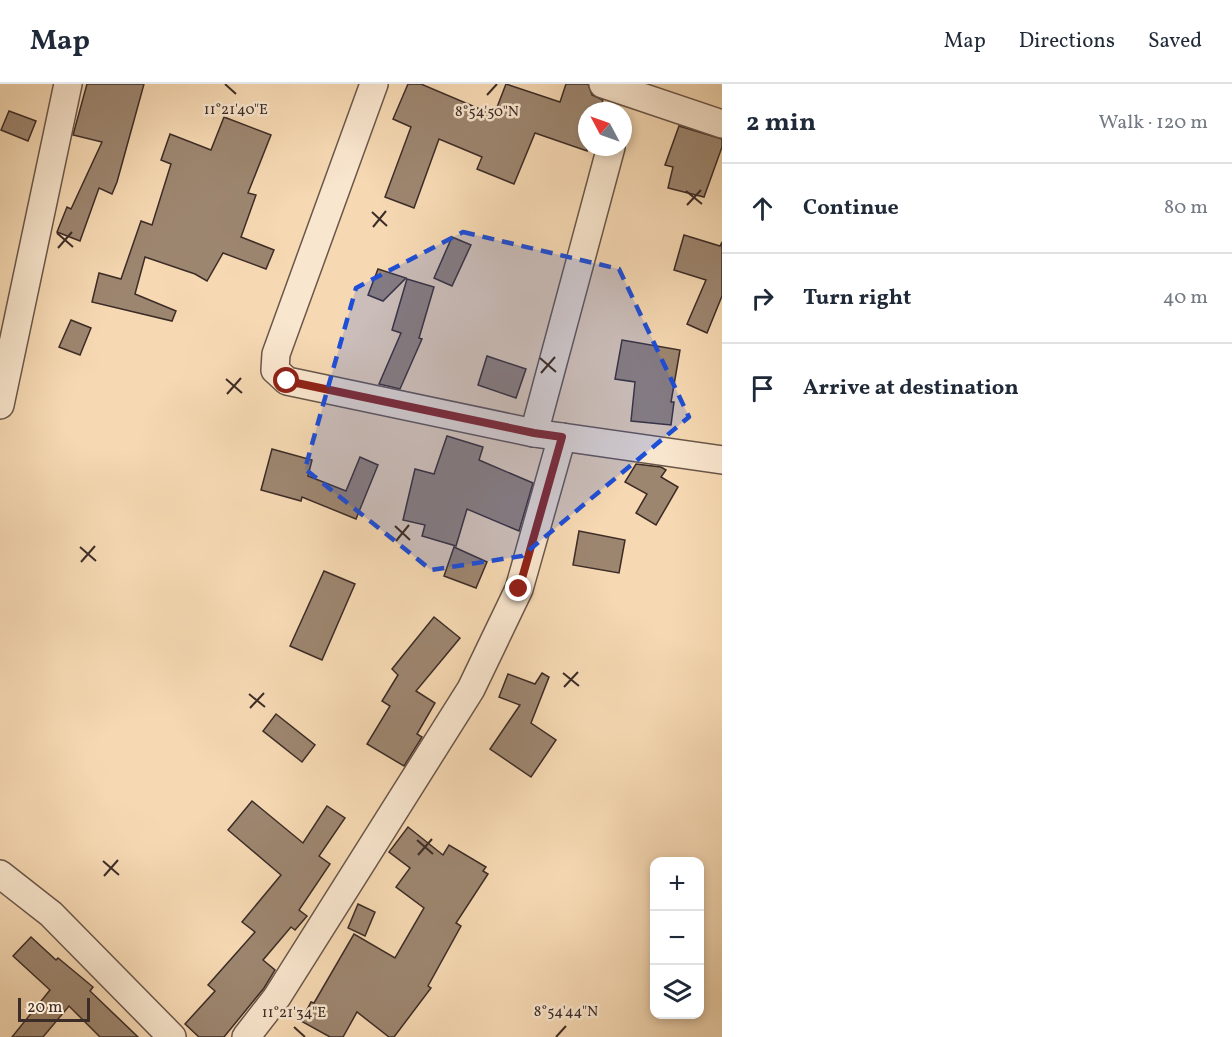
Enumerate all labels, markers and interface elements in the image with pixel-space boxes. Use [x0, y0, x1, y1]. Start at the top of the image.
text: Map [30, 22, 90, 61]
text: Map [944, 27, 986, 56]
text: Directions [1019, 27, 1115, 56]
text: Saved [1148, 27, 1202, 56]
text: 11°21'40"E [204, 100, 268, 121]
text: 8°54'50"N [455, 102, 519, 123]
north arrow [578, 102, 632, 156]
text: 2 min [746, 105, 816, 141]
text: Walk · 120 m [1099, 109, 1208, 137]
icon: ahead [746, 192, 779, 225]
text: Continue [803, 193, 899, 224]
text: 80 m [1164, 194, 1208, 222]
icon: right [746, 282, 779, 315]
text: Turn right [803, 283, 911, 314]
text: 40 m [1163, 284, 1208, 312]
route start [273, 367, 299, 393]
icon: arrive [746, 372, 779, 405]
text: Arrive at destination [803, 373, 1019, 404]
route end [505, 575, 531, 601]
map controls [650, 857, 704, 1019]
button: + [650, 857, 704, 911]
button: − [650, 911, 704, 965]
button: layers [650, 965, 704, 1019]
scale bar [18, 995, 90, 1022]
text: 20 m [27, 997, 62, 1019]
text: 8°54'44"N [534, 1002, 598, 1023]
text: 11°21'34"E [262, 1003, 326, 1024]

